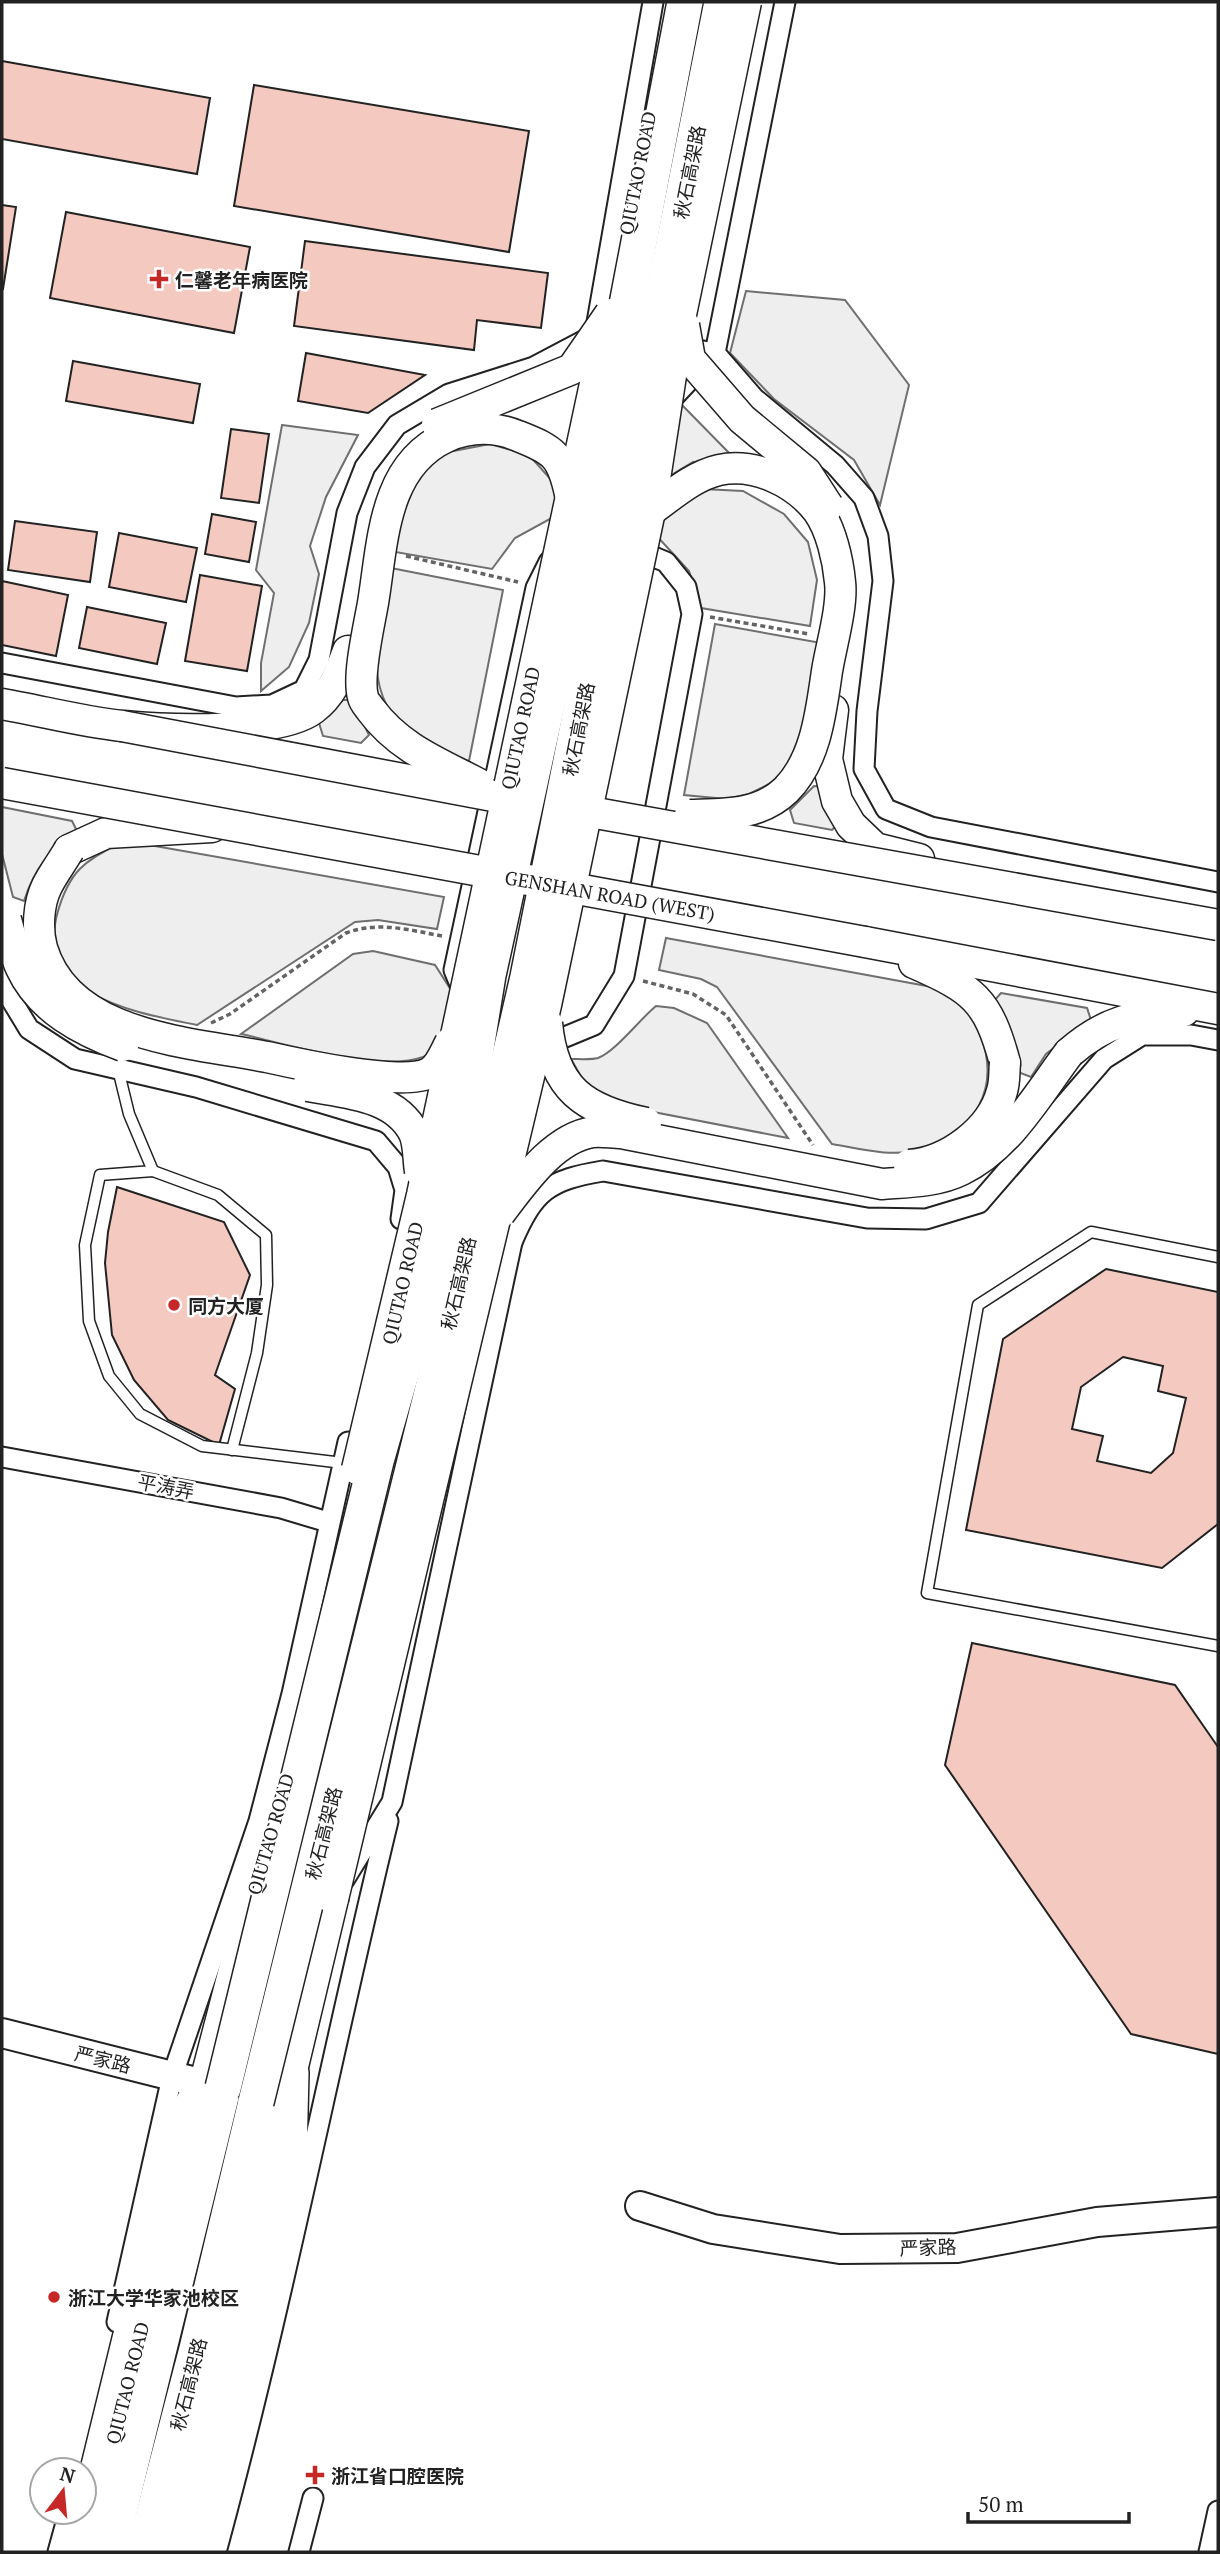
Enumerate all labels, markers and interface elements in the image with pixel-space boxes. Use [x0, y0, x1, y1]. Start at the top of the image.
street label: QIUTAO ROAD [613, 109, 661, 237]
street label: 秋石高架路 [668, 123, 710, 221]
place label: 仁馨老年病医院 [175, 267, 308, 292]
marker: 仁馨老年病医院 [149, 269, 169, 289]
street label: QIUTAO ROAD [495, 664, 545, 792]
street label: 秋石高架路 [557, 680, 599, 778]
street label: GENSHAN ROAD (WEST) [503, 864, 717, 926]
street label: QIUTAO ROAD [376, 1219, 428, 1347]
street label: 秋石高架路 [435, 1234, 481, 1332]
place label: 同方大厦 [188, 1293, 264, 1318]
marker: 同方大厦 [166, 1297, 182, 1313]
street label: 平涛弄 [136, 1468, 196, 1504]
street label: QIUTAO ROAD [241, 1770, 299, 1898]
street label: 秋石高架路 [299, 1784, 347, 1882]
street label: 严家路 [72, 2040, 134, 2078]
street label: 严家路 [899, 2234, 957, 2260]
place label: 浙江大学华家池校区 [68, 2285, 239, 2310]
marker: 浙江大学华家池校区 [46, 2289, 62, 2305]
street label: QIUTAO ROAD [100, 2319, 154, 2447]
street label: 秋石高架路 [164, 2335, 212, 2433]
north arrow [28, 2456, 98, 2526]
text: N [57, 2460, 79, 2488]
place label: 浙江省口腔医院 [331, 2463, 464, 2488]
marker: 浙江省口腔医院 [305, 2465, 325, 2485]
scale bar [968, 2480, 1129, 2524]
text: 50 m [978, 2490, 1024, 2518]

